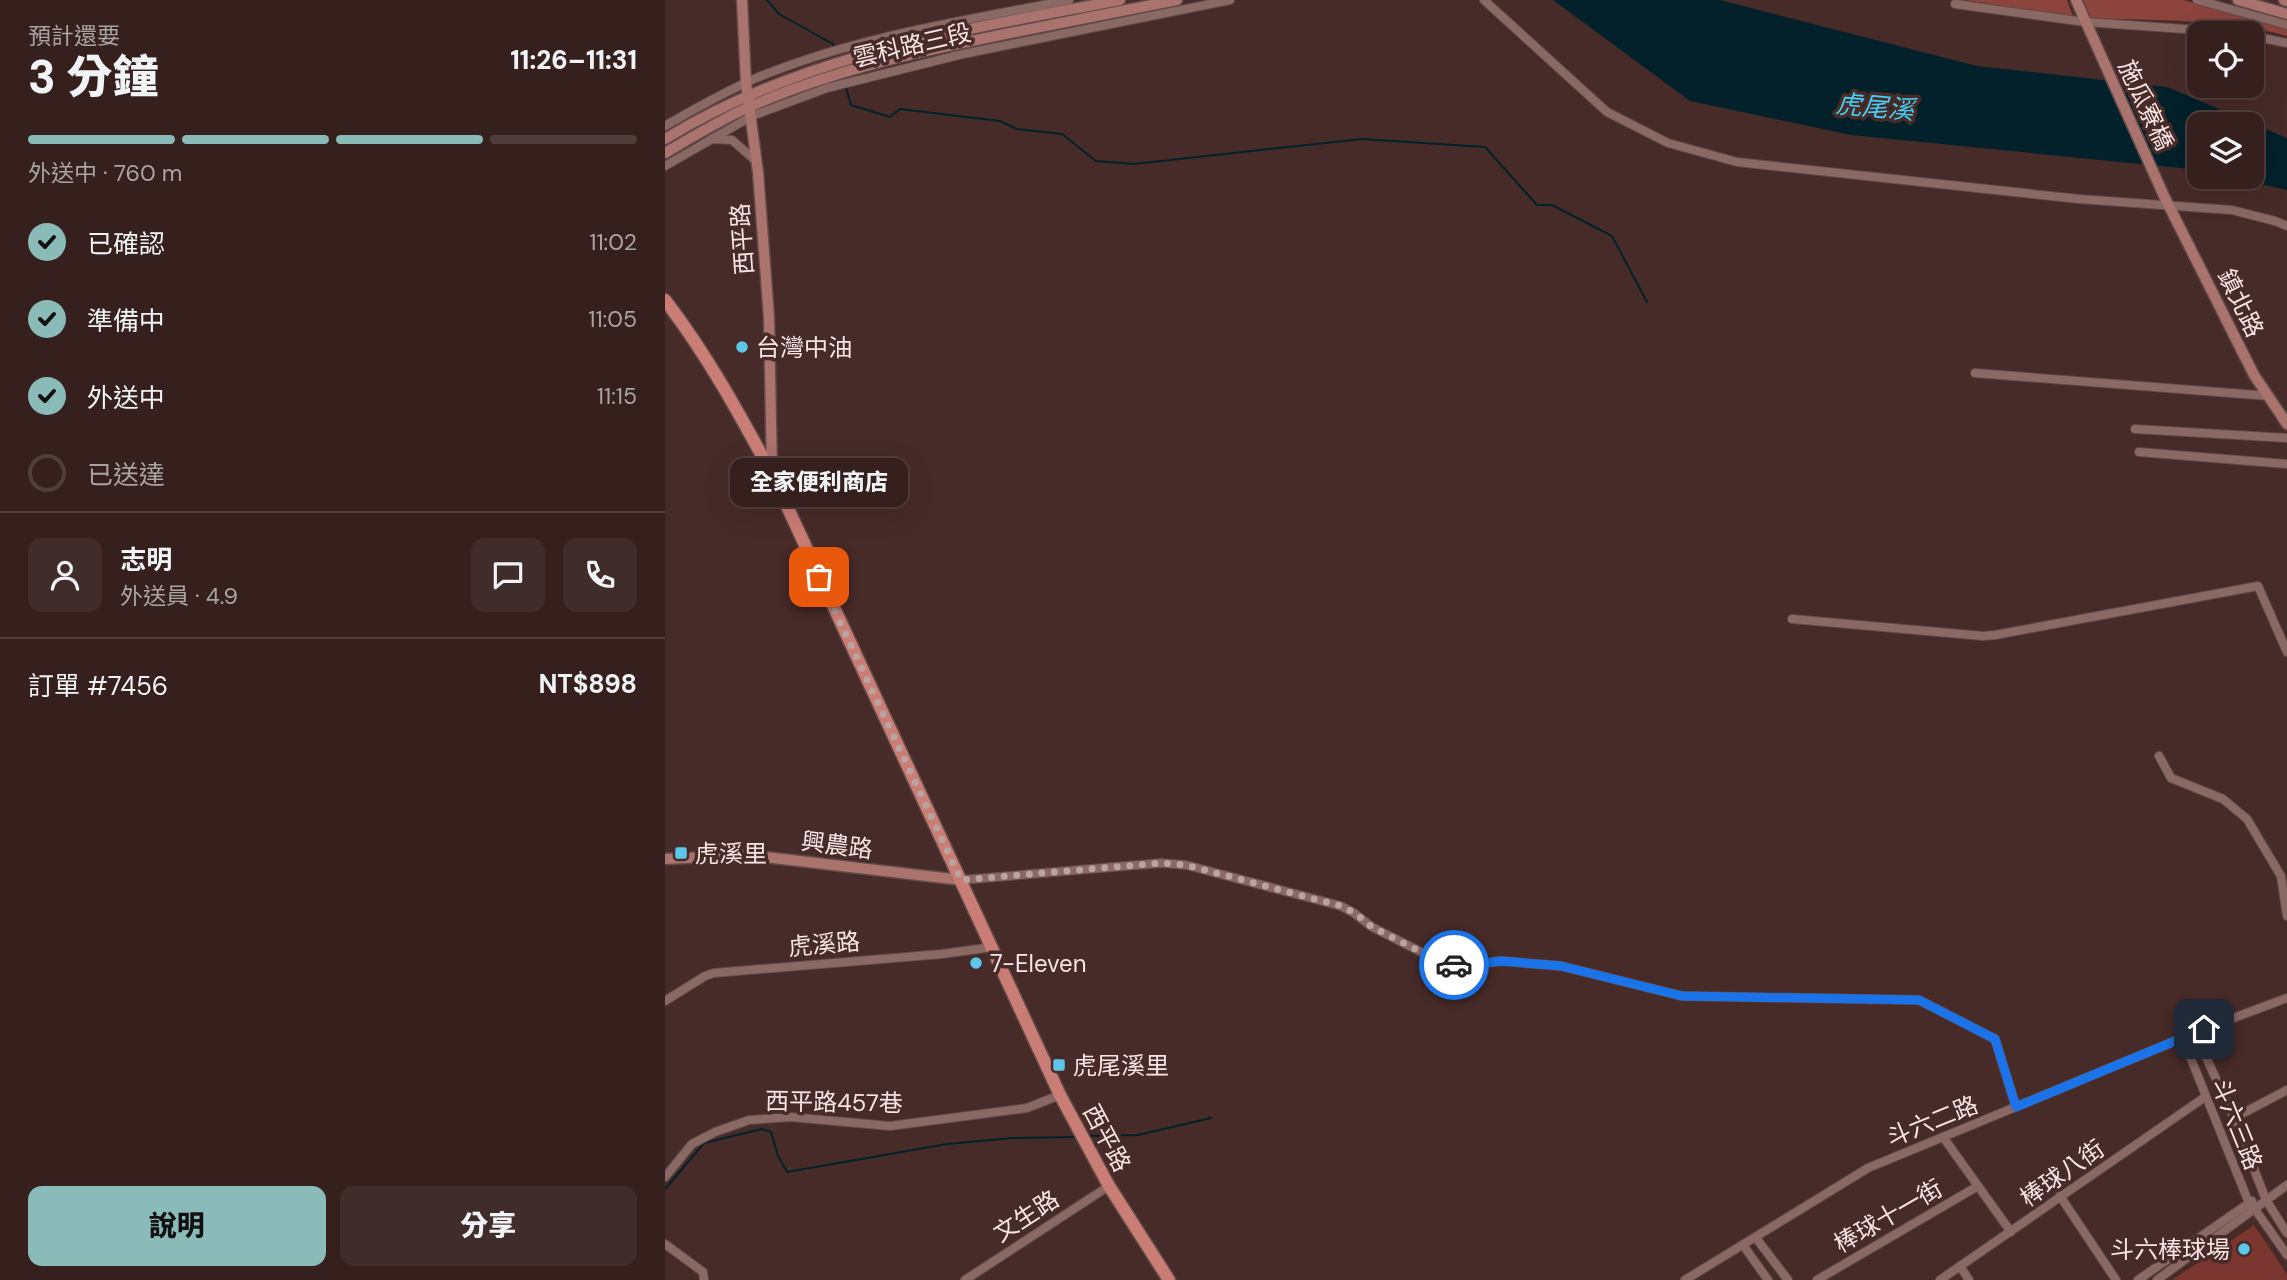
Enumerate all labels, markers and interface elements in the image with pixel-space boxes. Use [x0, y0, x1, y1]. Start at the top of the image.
street label: 雲科路三段 [850, 16, 974, 74]
text: 預計還要 [28, 21, 120, 51]
map controls [2187, 21, 2264, 189]
button: locate [2187, 21, 2264, 98]
text: 11:26–11:31 [510, 43, 637, 77]
text: 3 分鐘 [28, 47, 158, 107]
street label: 施瓜寮橋 [2112, 55, 2180, 155]
water label: 虎尾溪 [1835, 87, 1919, 128]
button: layers [2187, 112, 2264, 189]
text: 外送中 · 760 m [28, 158, 182, 188]
street label: 西平路 [724, 202, 760, 276]
icon: check [28, 223, 66, 261]
text: 已確認 [87, 227, 165, 261]
text: 11:02 [589, 227, 637, 257]
street label: 鎮北路 [2211, 264, 2271, 342]
icon: check [28, 300, 66, 338]
text: 準備中 [87, 304, 165, 338]
text: 11:05 [588, 304, 637, 334]
place label: 台灣中油 [756, 332, 852, 363]
marker: 台灣中油 [734, 339, 750, 355]
icon: check [28, 377, 66, 415]
text: 外送中 [87, 381, 165, 415]
text: 11:15 [597, 381, 637, 411]
text: 已送達 [87, 458, 165, 492]
callout: 全家便利商店 [730, 458, 908, 507]
text: 全家便利商店 [750, 467, 888, 497]
button: person [28, 538, 102, 612]
button: chat [471, 538, 545, 612]
button: phone [563, 538, 637, 612]
text: 志明 [120, 543, 172, 577]
pin [789, 547, 849, 607]
icon: bag [800, 558, 838, 596]
text: 外送員 · 4.9 [120, 581, 238, 611]
text: NT$898 [538, 667, 637, 701]
text: 訂單 #7456 [28, 669, 168, 703]
street label: 興農路 [799, 825, 875, 865]
place label: 虎溪里 [695, 838, 767, 869]
marker: 虎溪里 [673, 845, 689, 861]
street label: 虎溪路 [787, 925, 861, 963]
courier [1419, 930, 1489, 1000]
icon: car [1435, 946, 1473, 984]
place label: 7-Eleven [990, 948, 1087, 979]
marker: 7-Eleven [968, 955, 984, 971]
pin [2174, 999, 2234, 1059]
icon: home [2185, 1010, 2223, 1048]
place label: 虎尾溪里 [1073, 1050, 1169, 1081]
marker: 虎尾溪里 [1051, 1057, 1067, 1073]
street label: 斗六三路 [2205, 1074, 2269, 1174]
street label: 西平路457巷 [765, 1085, 903, 1119]
street label: 斗六二路 [1882, 1089, 1982, 1153]
street label: 西平路 [1076, 1099, 1138, 1177]
street label: 棒球八街 [2014, 1133, 2110, 1213]
street label: 棒球十一街 [1828, 1173, 1948, 1259]
street label: 文生路 [987, 1183, 1065, 1249]
button: 說明 [28, 1186, 326, 1266]
button: 分享 [340, 1186, 637, 1266]
place label: 斗六棒球場 [2110, 1234, 2230, 1265]
marker: 斗六棒球場 [2236, 1241, 2252, 1257]

